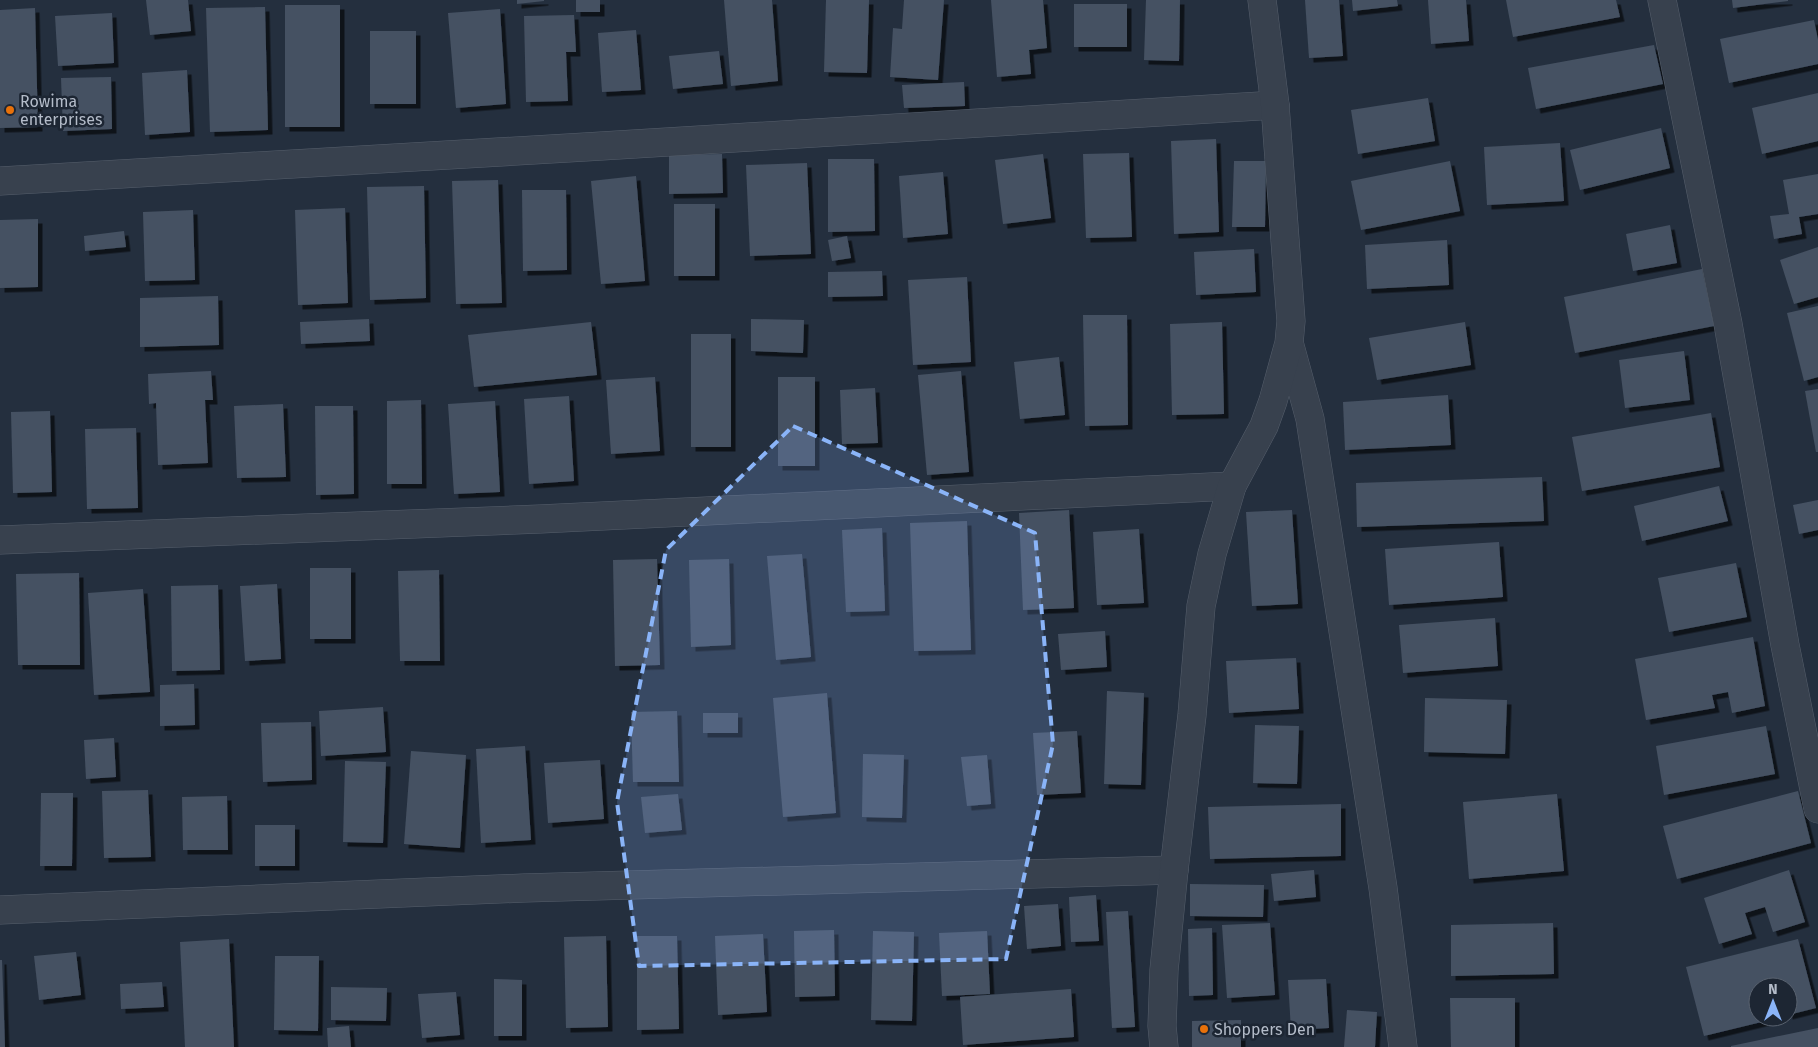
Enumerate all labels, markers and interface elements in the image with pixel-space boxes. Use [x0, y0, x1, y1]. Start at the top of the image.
place label: Rowima enterprises [20, 92, 102, 129]
marker: Rowima enterprises [4, 104, 16, 116]
north arrow [1748, 977, 1798, 1027]
text: N [1768, 981, 1778, 998]
place label: Shoppers Den [1214, 1020, 1315, 1039]
marker: Shoppers Den [1198, 1023, 1210, 1035]

